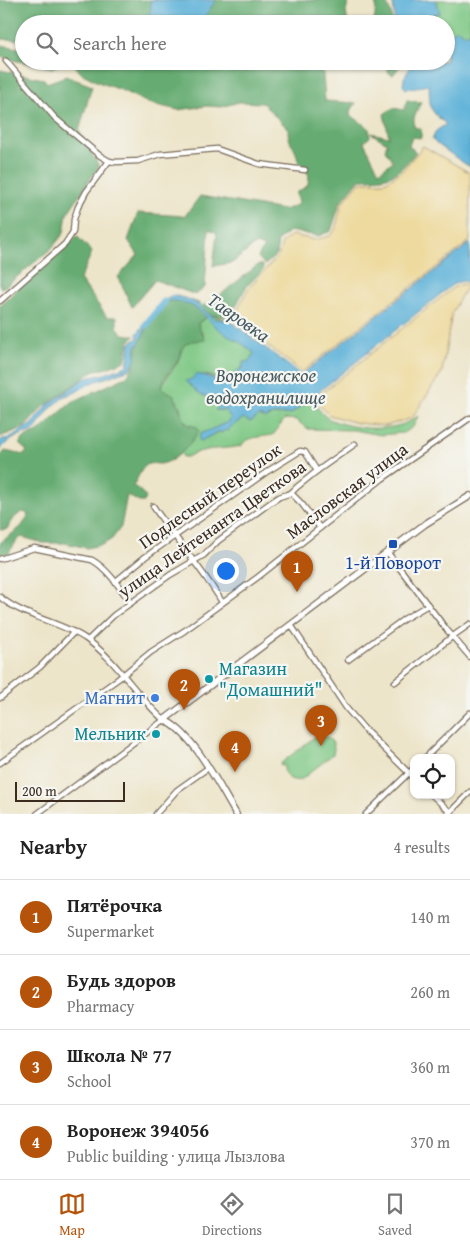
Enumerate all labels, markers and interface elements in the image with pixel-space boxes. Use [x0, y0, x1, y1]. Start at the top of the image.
search box [15, 15, 455, 70]
icon: search [33, 29, 61, 57]
text: Search here [73, 29, 167, 57]
water label: Тавровка [202, 285, 276, 349]
water label: Воронежское водохранилище [206, 361, 326, 411]
street label: Подлесный переулок [133, 436, 287, 555]
street label: Масловская улица [280, 436, 414, 545]
street label: улица Лейтенанта Цветкова [111, 453, 312, 605]
marker: 1-й Поворот [387, 538, 399, 550]
place label: 1-й Поворот [345, 549, 441, 576]
pin: 1 [281, 551, 313, 592]
your location [213, 558, 239, 584]
place label: Магазин "Домашний" [219, 655, 322, 703]
pin: 2 [168, 669, 200, 710]
marker: Магазин "Домашний" [203, 673, 215, 685]
place label: Магнит [85, 684, 145, 711]
marker: Магнит [149, 692, 161, 704]
pin: 3 [305, 705, 337, 746]
place label: Мельник [74, 720, 147, 747]
marker: Мельник [150, 728, 162, 740]
pin: 4 [219, 731, 251, 772]
map controls [410, 754, 455, 799]
button: locate [410, 754, 455, 799]
scale bar [15, 779, 125, 802]
text: 200 m [22, 781, 57, 801]
text: Nearby [20, 831, 87, 862]
text: 4 results [393, 835, 450, 859]
text: Пятёрочка [67, 891, 162, 919]
text: 1 [32, 905, 40, 929]
text: 140 m [410, 905, 450, 929]
text: Supermarket [67, 919, 154, 943]
text: Будь здоров [67, 966, 176, 994]
text: 2 [32, 980, 40, 1004]
text: 260 m [410, 980, 450, 1004]
text: Pharmacy [67, 994, 134, 1018]
text: Школа № 77 [67, 1041, 172, 1069]
text: 3 [32, 1055, 40, 1079]
text: 360 m [410, 1055, 450, 1079]
text: School [67, 1069, 111, 1093]
text: Воронеж 394056 [67, 1116, 209, 1144]
text: 4 [32, 1130, 40, 1154]
text: 370 m [410, 1130, 450, 1154]
text: Public building · улица Лызлова [67, 1144, 285, 1168]
tab: Map [58, 1190, 86, 1240]
tab: Directions [202, 1190, 262, 1240]
tab: Saved [378, 1190, 412, 1240]

